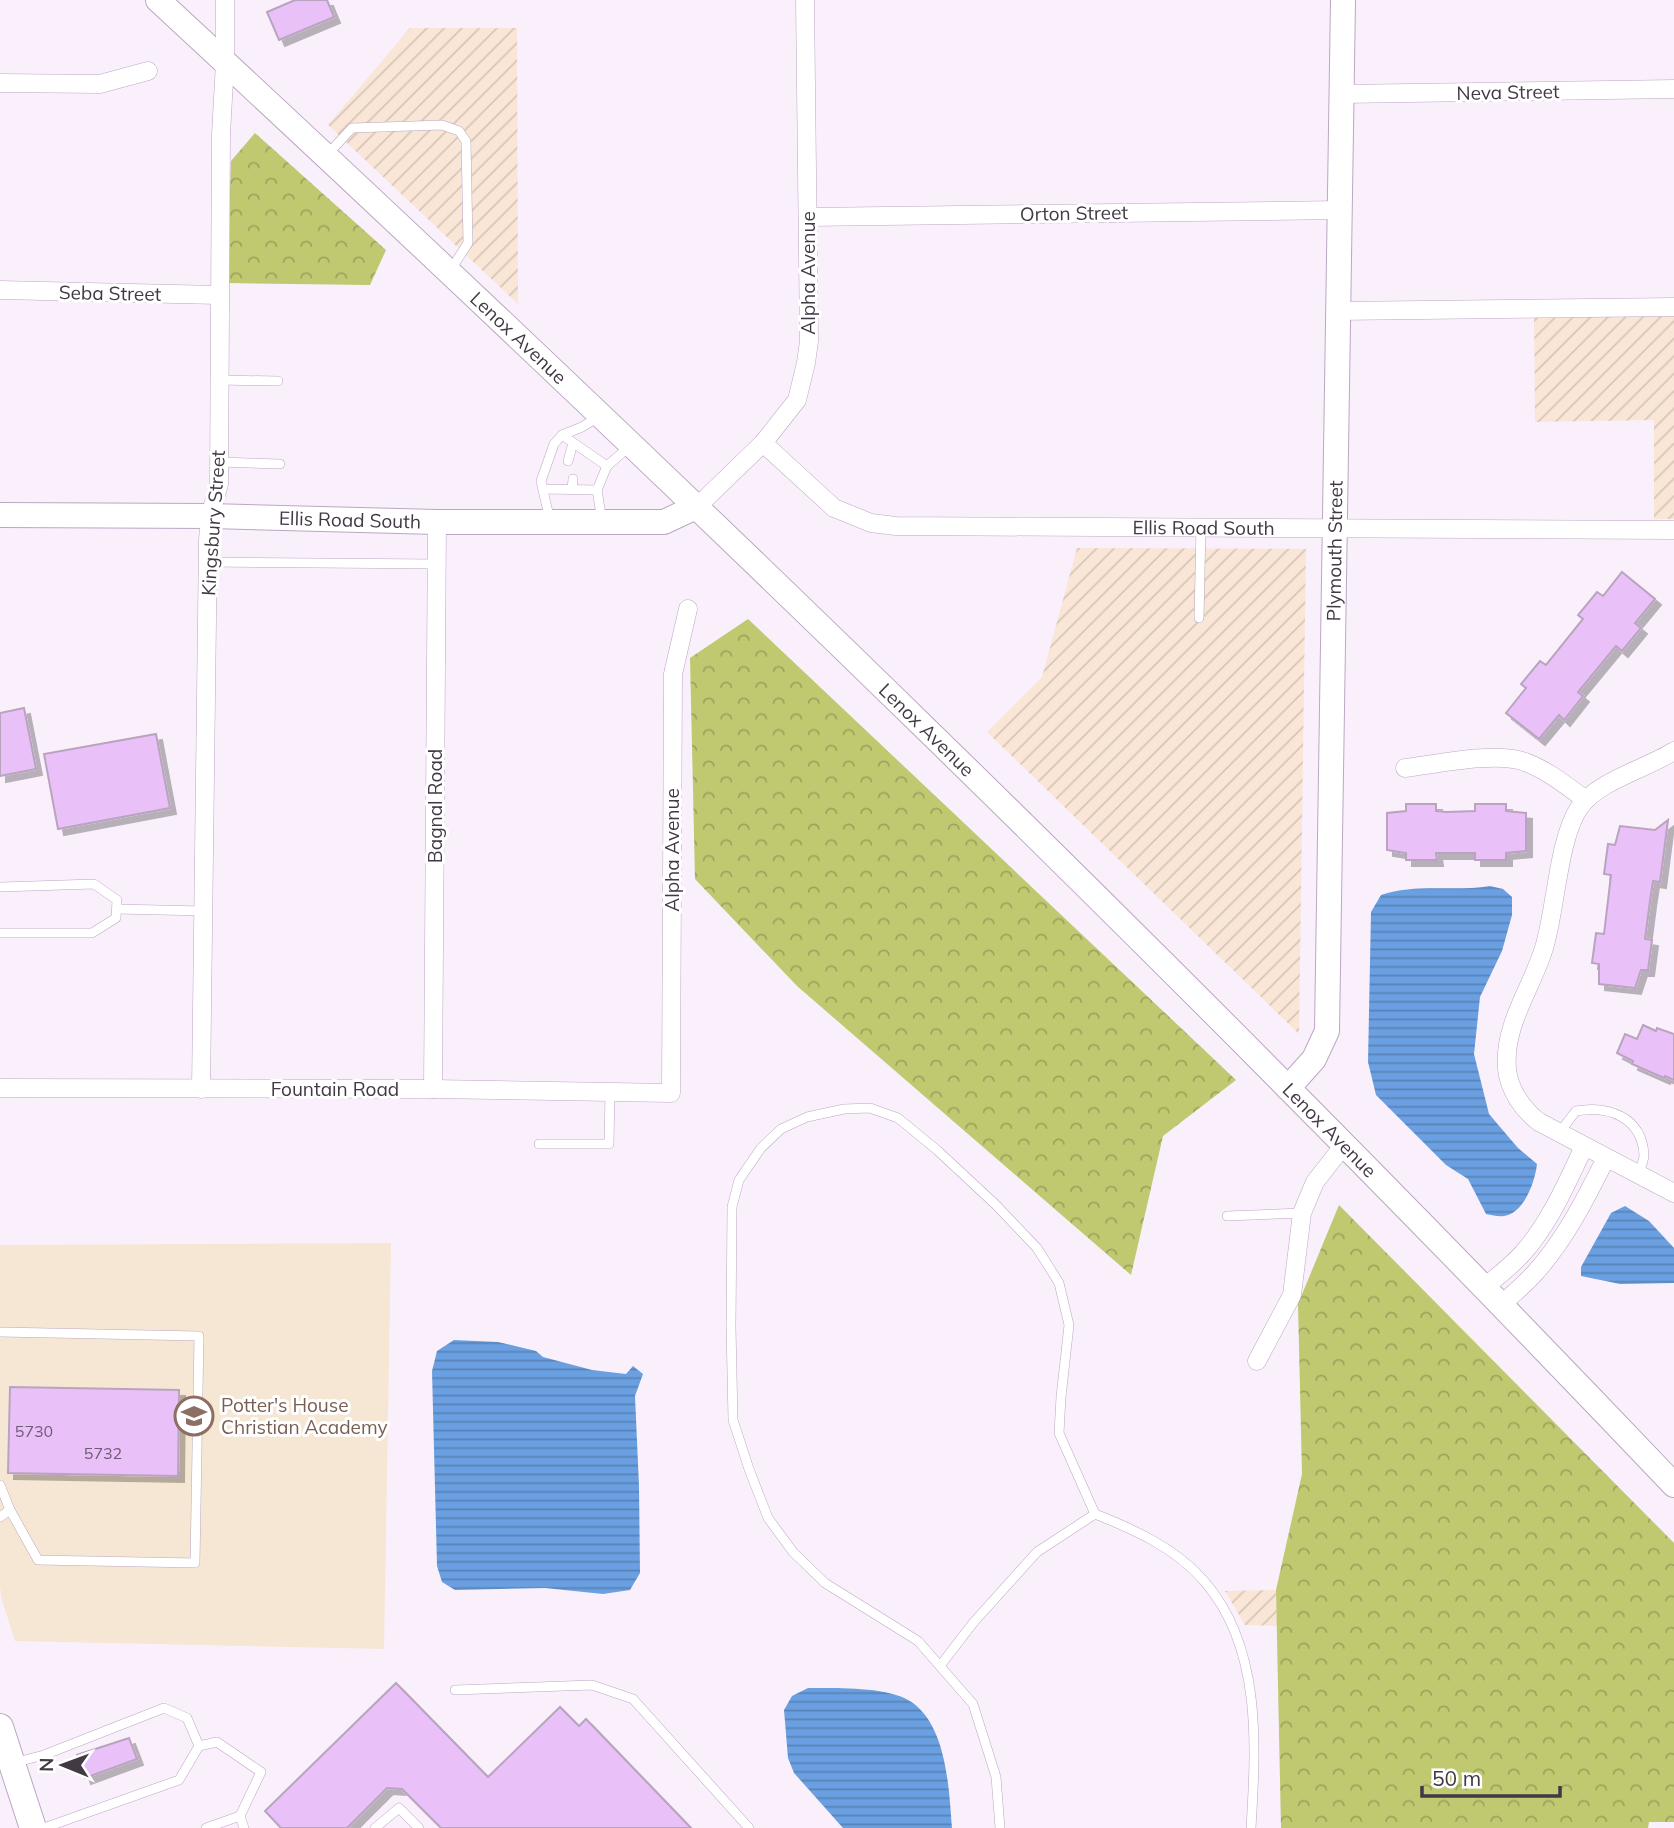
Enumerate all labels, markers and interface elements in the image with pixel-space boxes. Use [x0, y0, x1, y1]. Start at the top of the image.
street label: Neva Street [1456, 79, 1560, 105]
street label: Orton Street [1020, 200, 1129, 226]
street label: Alpha Avenue [796, 211, 820, 335]
street label: Seba Street [59, 280, 162, 306]
street label: Lenox Avenue [465, 286, 572, 389]
street label: Kingsbury Street [196, 449, 230, 597]
street label: Plymouth Street [1321, 480, 1348, 621]
street label: Ellis Road South [279, 506, 421, 534]
street label: Ellis Road South [1132, 515, 1275, 540]
street label: Lenox Avenue [874, 678, 979, 782]
street label: Bagnal Road [423, 749, 447, 863]
street label: Alpha Avenue [660, 788, 684, 912]
street label: Fountain Road [271, 1077, 399, 1101]
street label: Lenox Avenue [1278, 1078, 1382, 1182]
place label: Potter's House Christian Academy [221, 1393, 388, 1439]
school or university icon: Potter's House Christian Academy [173, 1395, 215, 1437]
house number: 5730 [15, 1421, 53, 1441]
house number: 5732 [84, 1443, 122, 1463]
north arrow [28, 1730, 98, 1800]
scale bar [1422, 1755, 1560, 1799]
text: N [34, 1757, 58, 1772]
text: 50 m [1432, 1765, 1481, 1791]

